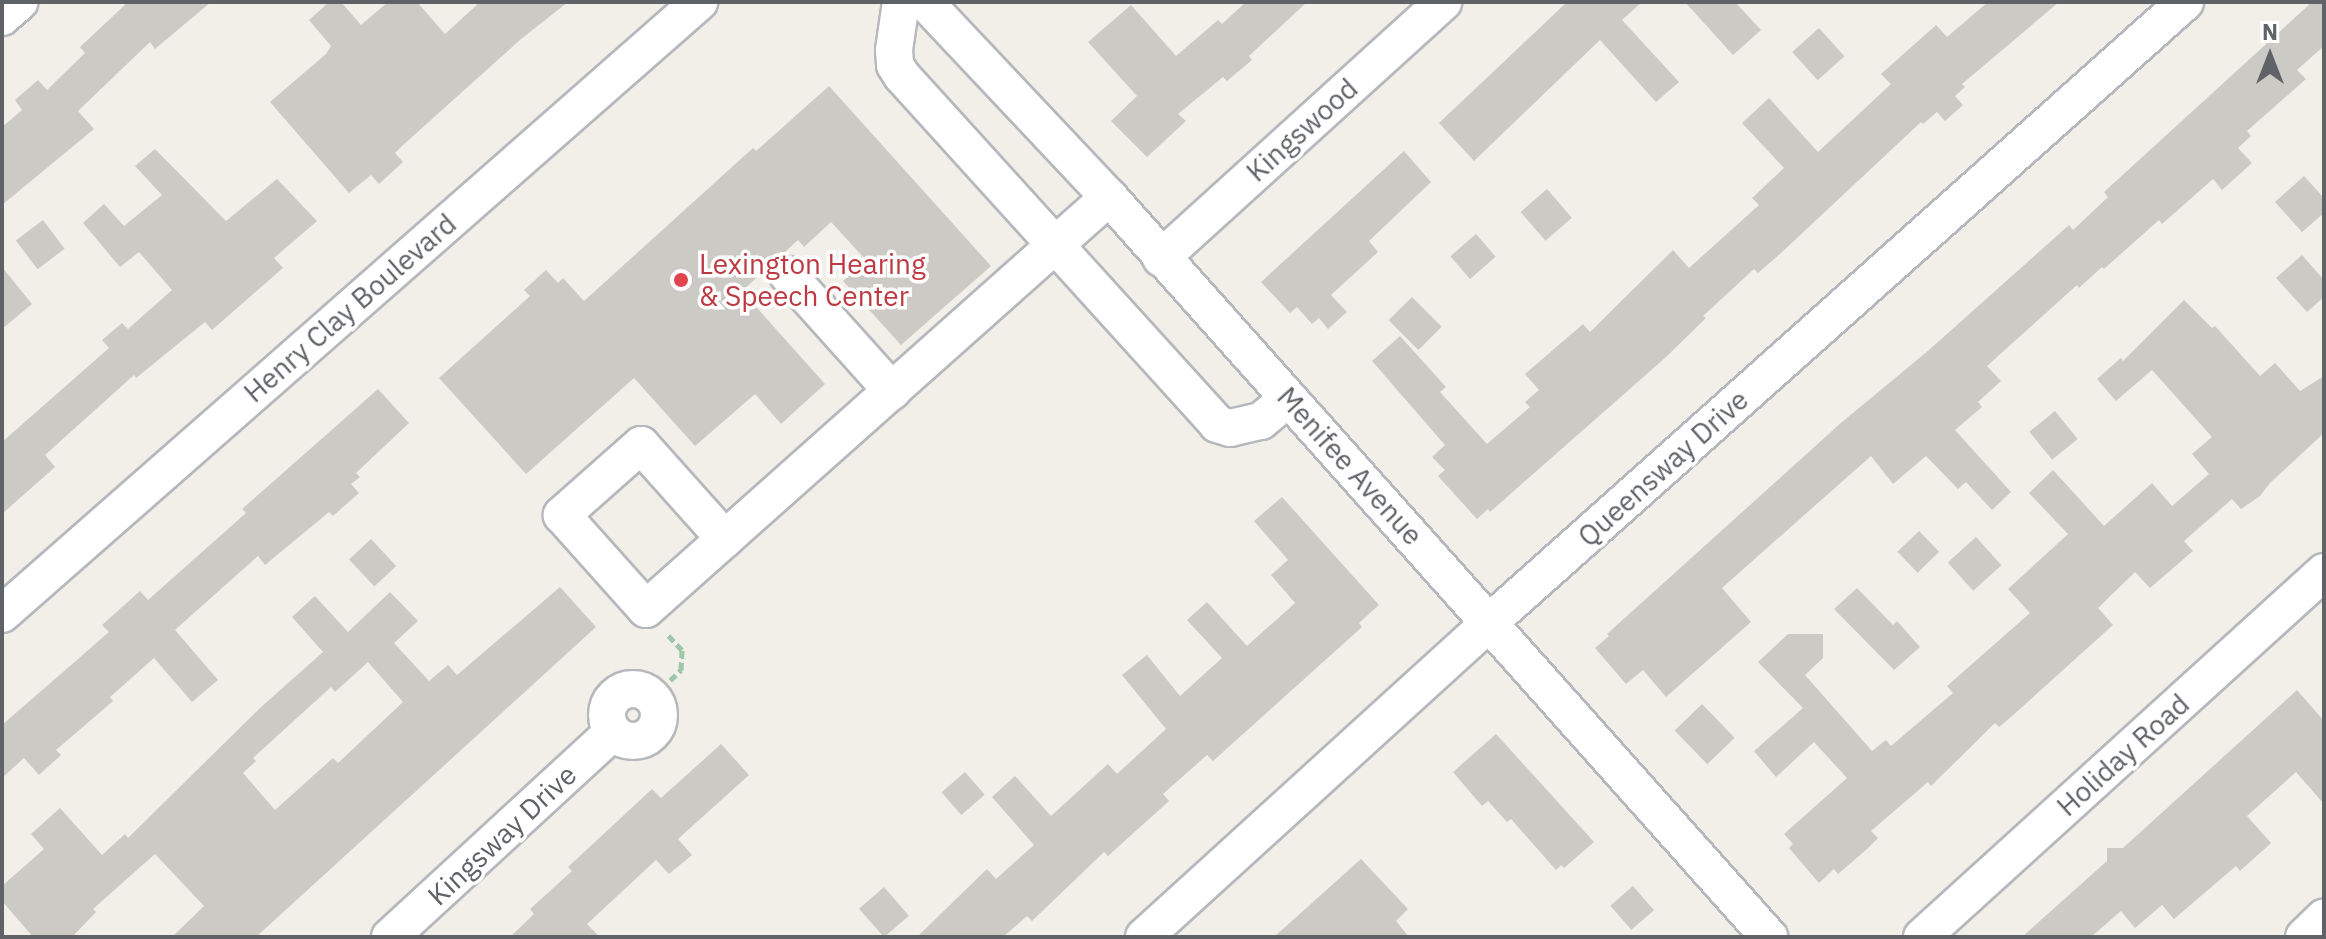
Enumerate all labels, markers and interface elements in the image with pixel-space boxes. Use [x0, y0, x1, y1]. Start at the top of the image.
north arrow [2230, 16, 2310, 96]
text: N [2262, 17, 2278, 46]
street label: Kingswood [1240, 71, 1364, 189]
street label: Henry Clay Boulevard [237, 207, 463, 409]
place label: Lexington Hearing & Speech Center [699, 247, 926, 313]
marker: Lexington Hearing & Speech Center [670, 269, 692, 291]
street label: Menifee Avenue [1270, 380, 1430, 552]
street label: Queensway Drive [1571, 383, 1755, 553]
street label: Holiday Road [2050, 687, 2196, 823]
street label: Kingsway Drive [421, 758, 583, 912]

